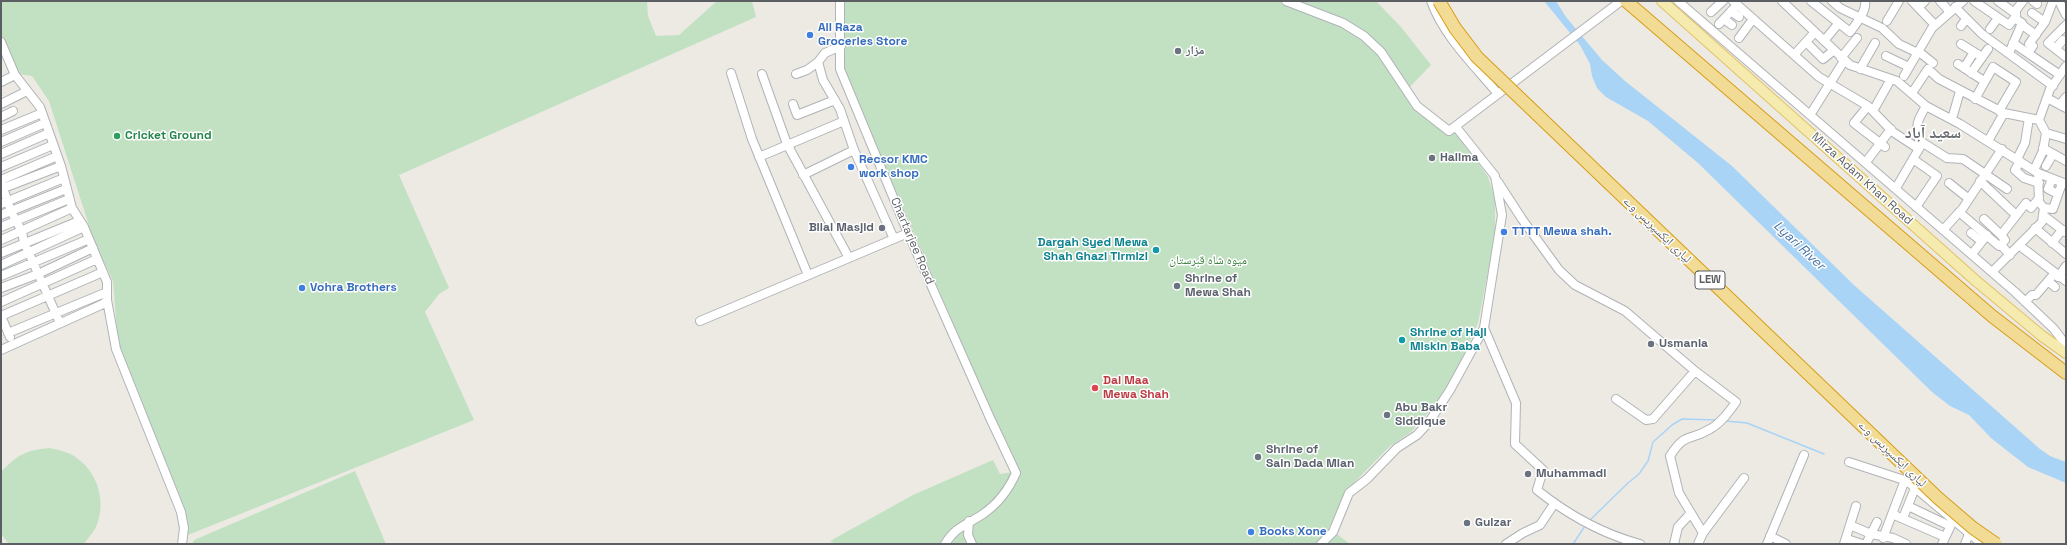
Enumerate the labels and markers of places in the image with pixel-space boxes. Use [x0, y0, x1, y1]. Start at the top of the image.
place label: Ali Raza Groceries Store [818, 21, 907, 49]
marker: Ali Raza Groceries Store [805, 30, 815, 40]
place label: مزار [1186, 44, 1204, 58]
marker: مزار [1173, 46, 1183, 56]
place label: Cricket Ground [125, 129, 212, 143]
marker: Cricket Ground [112, 131, 122, 141]
place label: Halima [1440, 151, 1478, 165]
place label: Recsor KMC work shop [859, 153, 928, 181]
marker: Halima [1427, 153, 1437, 163]
marker: Recsor KMC work shop [846, 162, 856, 172]
place label: Bilal Masjid [809, 221, 874, 235]
marker: Bilal Masjid [877, 223, 887, 233]
place label: TTTT Mewa shah. [1512, 225, 1612, 239]
marker: TTTT Mewa shah. [1499, 227, 1509, 237]
place label: Dargah Syed Mewa Shah Ghazi Tirmizi [1037, 236, 1148, 264]
marker: Dargah Syed Mewa Shah Ghazi Tirmizi [1151, 245, 1161, 255]
place label: Shrine of Mewa Shah [1185, 272, 1251, 300]
place label: Vohra Brothers [310, 281, 397, 295]
marker: Shrine of Mewa Shah [1172, 281, 1182, 291]
marker: Vohra Brothers [297, 283, 307, 293]
place label: Shrine of Haji Miskin Baba [1410, 326, 1487, 354]
marker: Shrine of Haji Miskin Baba [1397, 335, 1407, 345]
place label: Usmania [1659, 337, 1708, 351]
marker: Usmania [1646, 339, 1656, 349]
place label: Dai Maa Mewa Shah [1103, 374, 1169, 402]
marker: Dai Maa Mewa Shah [1090, 383, 1100, 393]
place label: Abu Bakr Siddique [1395, 401, 1447, 429]
marker: Abu Bakr Siddique [1382, 410, 1392, 420]
place label: Shrine of Sain Dada Mian [1266, 443, 1354, 471]
marker: Shrine of Sain Dada Mian [1253, 452, 1263, 462]
place label: Muhammadi [1536, 467, 1606, 481]
marker: Muhammadi [1523, 469, 1533, 479]
place label: Gulzar [1475, 516, 1511, 530]
marker: Gulzar [1462, 518, 1472, 528]
place label: Books Xone [1259, 525, 1327, 539]
marker: Books Xone [1246, 527, 1256, 537]

